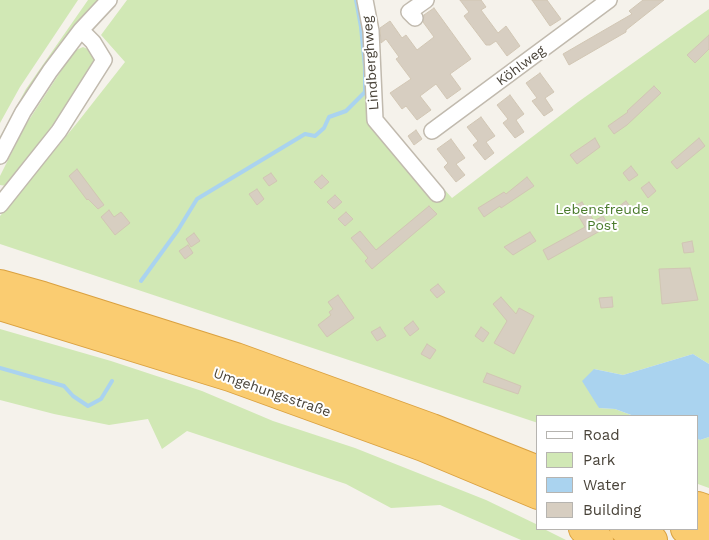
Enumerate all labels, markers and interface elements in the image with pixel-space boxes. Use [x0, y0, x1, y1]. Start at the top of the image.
street label: Lindberghweg [359, 15, 383, 111]
street label: Köhlweg [493, 42, 549, 90]
park label: Lebensfreude Post [555, 202, 649, 234]
street label: Umgehungsstraße [211, 365, 333, 421]
legend [536, 415, 699, 530]
text: Road [583, 426, 620, 444]
text: Park [583, 451, 615, 469]
text: Water [583, 476, 626, 494]
text: Building [583, 501, 641, 519]

